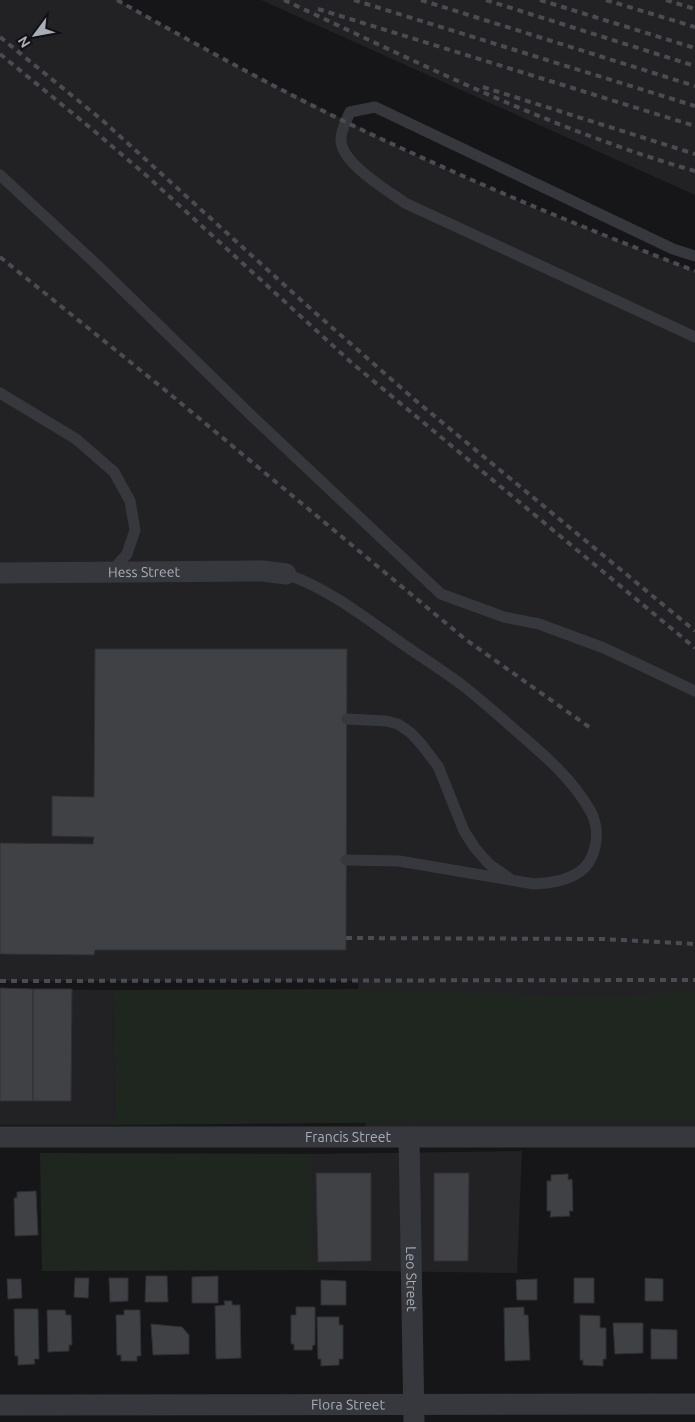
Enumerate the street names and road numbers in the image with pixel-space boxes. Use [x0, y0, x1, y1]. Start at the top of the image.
street label: Hess Street [108, 564, 181, 580]
street label: Francis Street [305, 1129, 391, 1145]
street label: Leo Street [403, 1246, 420, 1312]
street label: Flora Street [311, 1396, 386, 1413]

